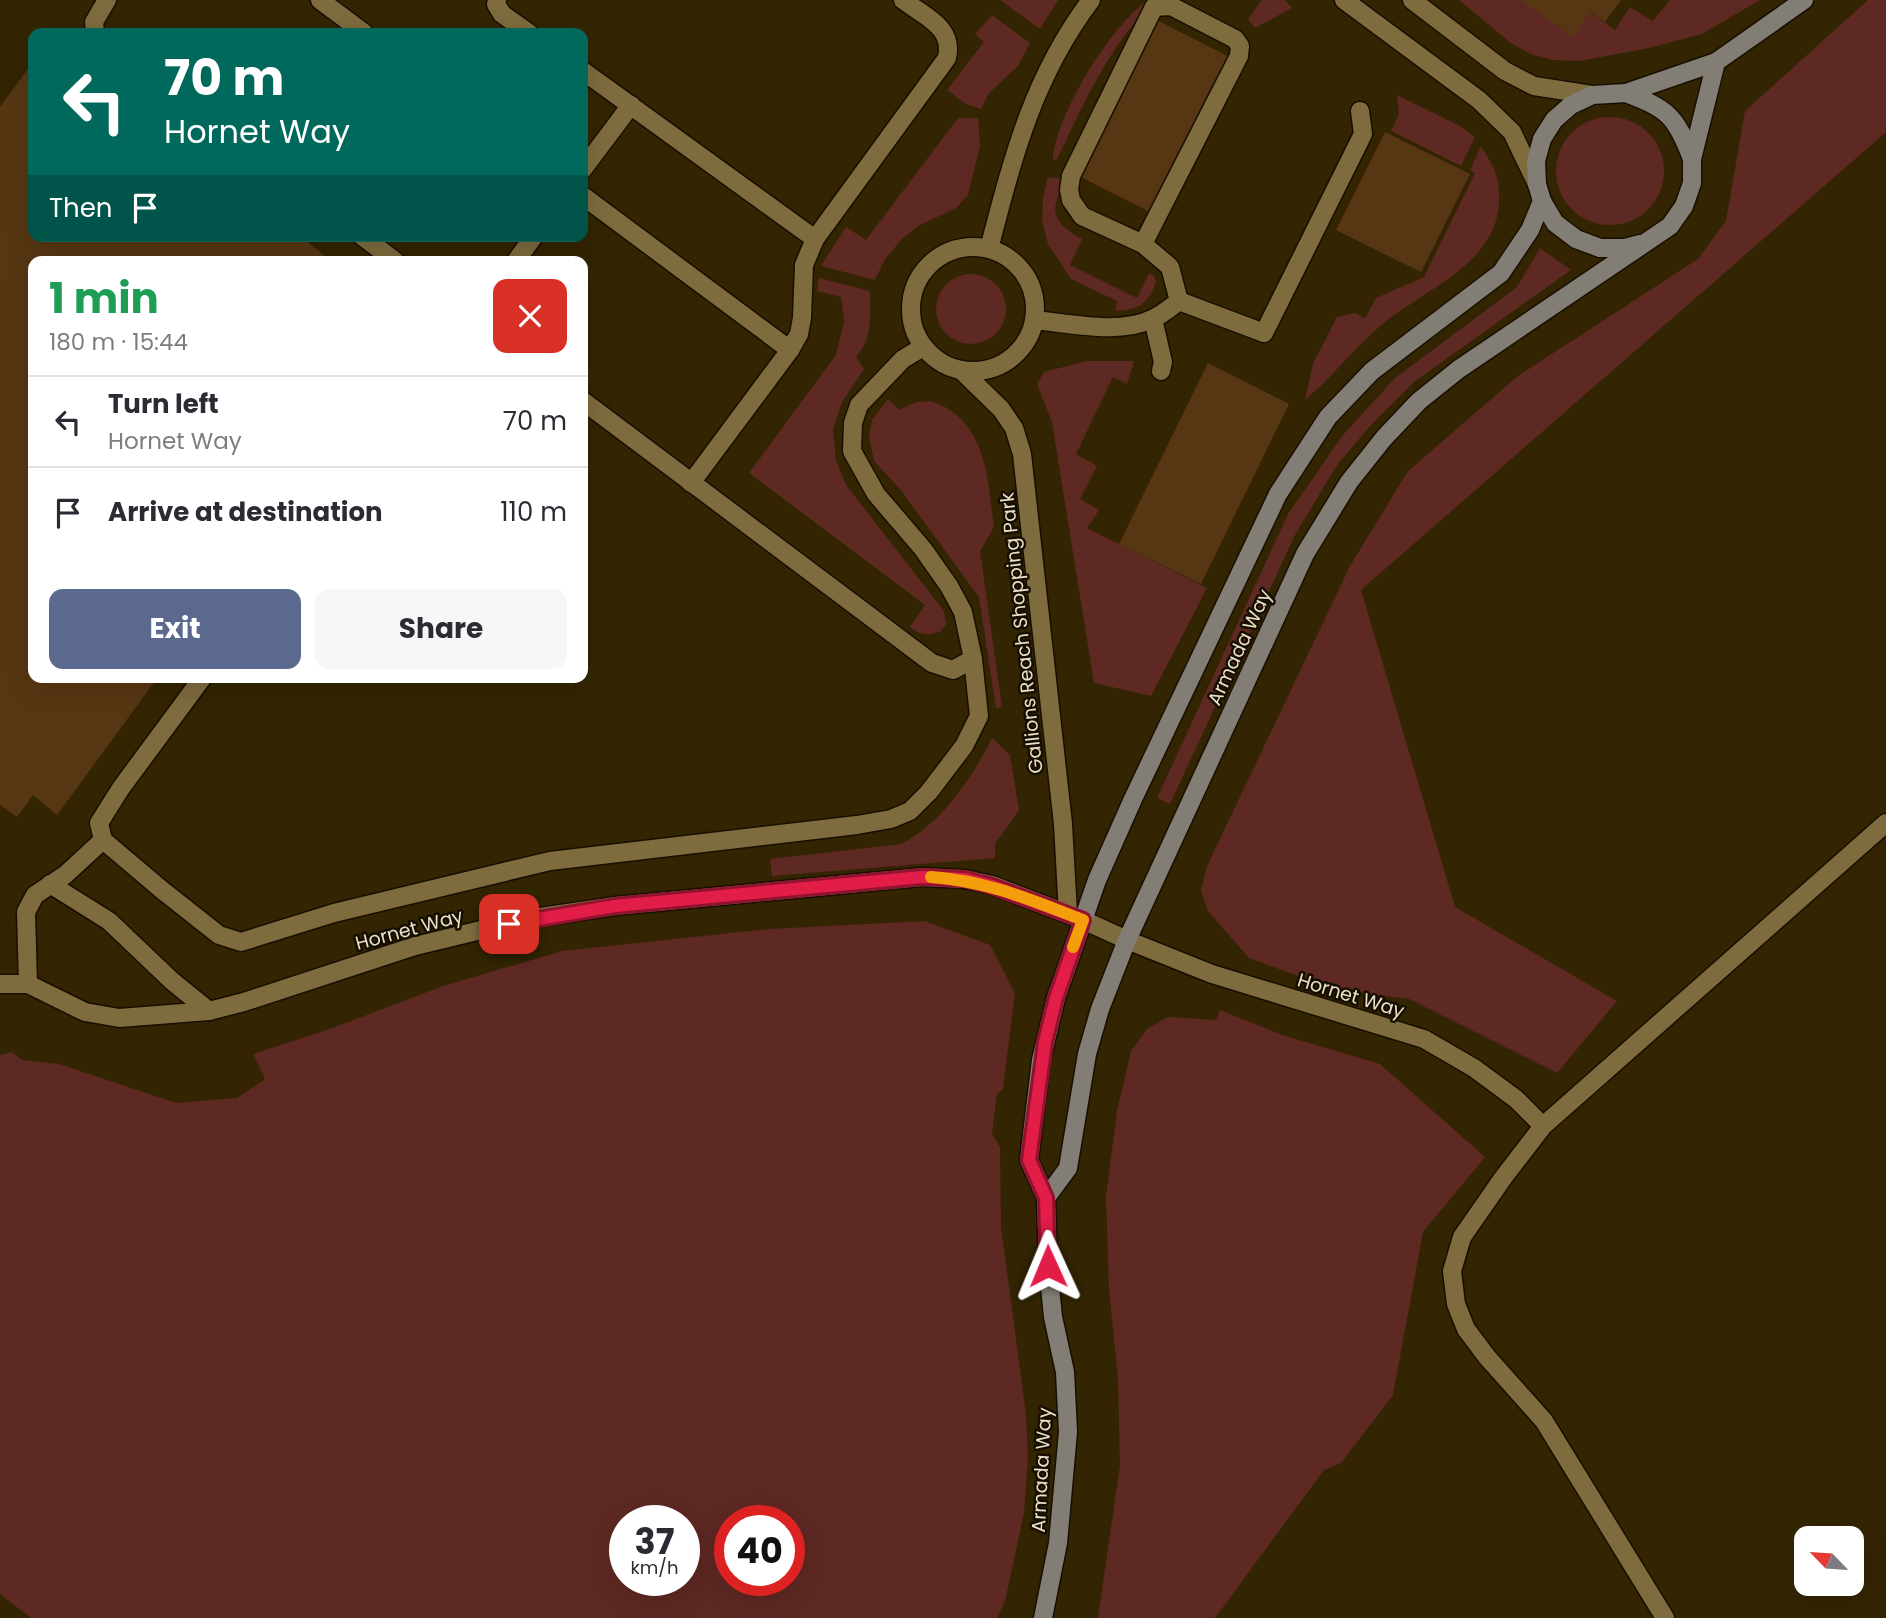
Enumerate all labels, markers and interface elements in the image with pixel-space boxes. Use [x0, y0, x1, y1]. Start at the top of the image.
text: 70 m [164, 44, 284, 112]
icon: left [49, 56, 140, 147]
text: Hornet Way [164, 109, 350, 154]
icon: arrive [126, 189, 164, 227]
text: Then [49, 190, 112, 226]
text: 1 min [49, 269, 159, 328]
button: close [493, 279, 567, 353]
text: 180 m · 15:44 [49, 326, 188, 358]
text: Turn left [108, 386, 219, 422]
icon: left [49, 403, 87, 441]
text: 70 m [503, 403, 567, 439]
text: Hornet Way [108, 425, 242, 457]
street label: Gallions Reach Shopping Park [993, 491, 1050, 775]
icon: arrive [49, 494, 87, 532]
text: Arrive at destination [108, 494, 383, 530]
text: 110 m [500, 494, 567, 530]
street label: Armada Way [1201, 585, 1278, 710]
button: Exit [49, 589, 301, 669]
button: Share [315, 589, 567, 669]
pin [479, 894, 539, 954]
street label: Hornet Way [352, 902, 466, 957]
icon: arrive [490, 905, 528, 943]
street label: Hornet Way [1294, 966, 1408, 1025]
position arrow [1011, 1229, 1085, 1303]
street label: Armada Way [1025, 1407, 1058, 1533]
speed limit sign: 40 [714, 1505, 805, 1596]
text: 37 [635, 1517, 674, 1566]
north arrow [1794, 1526, 1864, 1596]
map controls [1794, 1526, 1864, 1596]
text: km/h [631, 1555, 678, 1580]

